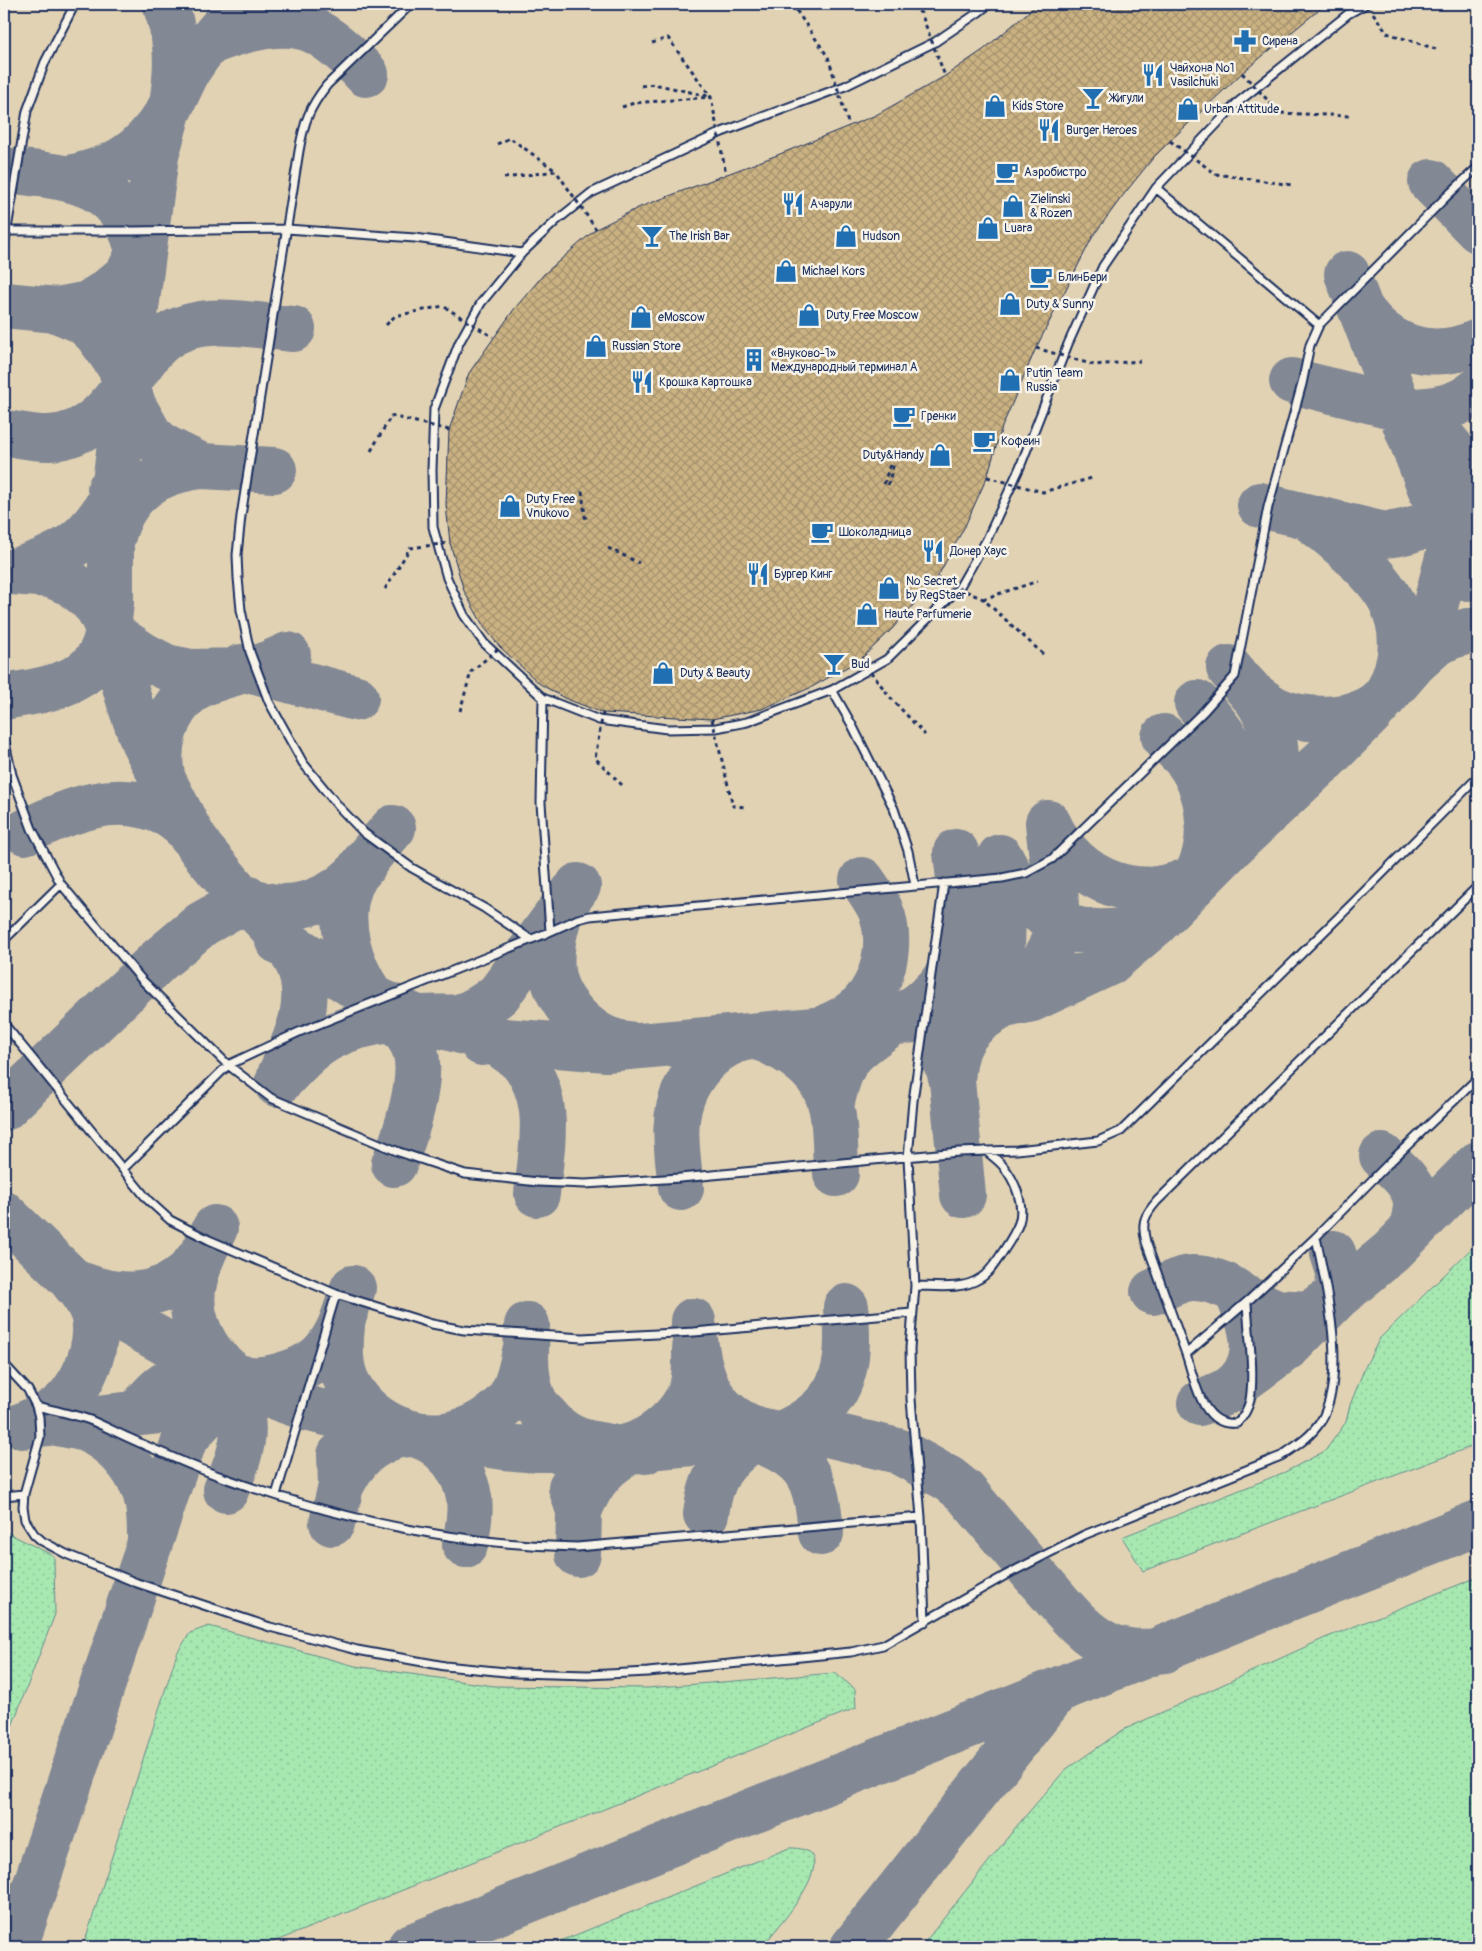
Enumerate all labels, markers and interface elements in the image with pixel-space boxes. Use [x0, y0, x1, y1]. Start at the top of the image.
pharmacy icon: Сирена [1232, 28, 1258, 54]
place label: Сирена [1262, 34, 1298, 49]
place label: Чайхона №1 Vasilchuki [1170, 61, 1234, 90]
restaurant icon: Чайхона №1 Vasilchuki [1140, 62, 1166, 88]
bar icon: Жигули [1080, 85, 1106, 111]
place label: Жигули [1108, 91, 1144, 106]
shop icon: Kids Store [982, 93, 1008, 119]
shop icon: Urban Attitude [1175, 96, 1201, 122]
place label: Kids Store [1012, 99, 1064, 114]
place label: Urban Attitude [1204, 102, 1279, 117]
restaurant icon: Burger Heroes [1036, 117, 1062, 143]
place label: Burger Heroes [1066, 123, 1137, 138]
cafe icon: Аэробистро [994, 159, 1020, 185]
place label: Аэробистро [1024, 165, 1087, 180]
restaurant icon: Ачарули [780, 191, 806, 217]
place label: Zielinski & Rozen [1030, 192, 1072, 221]
shop icon: Zielinski & Rozen [1000, 193, 1026, 219]
place label: Ачарули [810, 197, 853, 212]
shop icon: Luara [975, 215, 1001, 241]
place label: Luara [1004, 221, 1033, 236]
bar icon: The Irish Bar [639, 223, 665, 249]
shop icon: Hudson [833, 223, 859, 249]
place label: The Irish Bar [669, 229, 731, 244]
place label: Hudson [862, 229, 900, 244]
shop icon: Michael Kors [773, 258, 799, 284]
place label: Michael Kors [802, 264, 865, 279]
cafe icon: БлинБери [1028, 264, 1054, 290]
place label: БлинБери [1058, 270, 1108, 285]
shop icon: Duty & Sunny [997, 291, 1023, 317]
place label: Duty & Sunny [1026, 297, 1094, 312]
shop icon: Duty Free Moscow [796, 302, 822, 328]
shop icon: eMoscow [628, 304, 654, 330]
place label: Duty Free Moscow [826, 308, 919, 323]
place label: eMoscow [658, 310, 705, 325]
shop icon: Russian Store [583, 333, 609, 359]
place label: Russian Store [612, 339, 681, 354]
place label: «Внуково-1» Международный терминал А [771, 346, 918, 375]
building icon: «Внуково-1» Международный терминал А [741, 347, 767, 373]
place label: Putin Team Russia [1026, 366, 1083, 395]
shop icon: Putin Team Russia [997, 367, 1023, 393]
restaurant icon: Крошка Картошка [629, 369, 655, 395]
place label: Крошка Картошка [659, 375, 752, 390]
cafe icon: Гренки [891, 403, 917, 429]
place label: Гренки [921, 409, 957, 424]
cafe icon: Кофеин [971, 428, 997, 454]
place label: Кофеин [1001, 434, 1040, 449]
shop icon: Duty&Handy [927, 442, 953, 468]
place label: Duty&Handy [863, 448, 924, 463]
place label: Duty Free Vnukovo [526, 492, 575, 521]
shop icon: Duty Free Vnukovo [497, 493, 523, 519]
cafe icon: Шоколадница [809, 519, 835, 545]
place label: Шоколадница [839, 525, 912, 540]
restaurant icon: Донер Хаус [920, 538, 946, 564]
place label: Донер Хаус [949, 544, 1007, 559]
restaurant icon: Бургер Кинг [745, 561, 771, 587]
place label: Бургер Кинг [774, 567, 833, 582]
place label: No Secret by RegStaer [906, 574, 967, 603]
shop icon: No Secret by RegStaer [876, 575, 902, 601]
shop icon: Haute Parfumerie [854, 601, 880, 627]
place label: Haute Parfumerie [884, 607, 971, 622]
bar icon: Bud [821, 651, 847, 677]
place label: Bud [851, 657, 870, 672]
shop icon: Duty & Beauty [650, 660, 676, 686]
place label: Duty & Beauty [680, 666, 750, 681]

